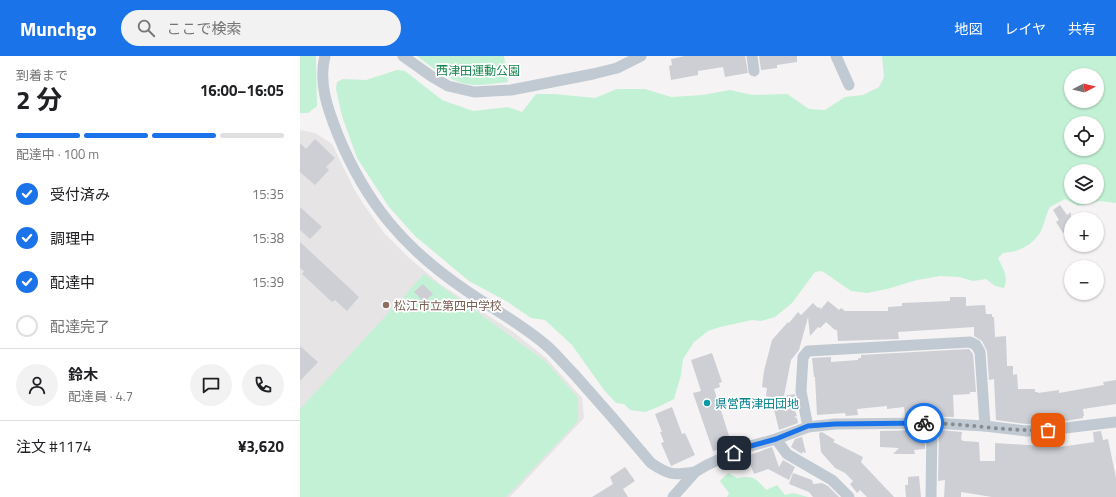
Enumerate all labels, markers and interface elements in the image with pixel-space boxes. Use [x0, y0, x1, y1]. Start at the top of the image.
search box [121, 10, 401, 46]
text: Munchgo [20, 14, 97, 43]
icon: search [135, 17, 157, 39]
text: ここで検索 [167, 17, 242, 40]
text: 地図 [954, 18, 982, 39]
text: レイヤ [1004, 18, 1046, 39]
text: 共有 [1068, 18, 1096, 39]
park label: 西津田運動公園 [436, 61, 520, 80]
text: 到着まで [16, 65, 68, 85]
north arrow [1064, 68, 1104, 108]
map controls [1064, 68, 1104, 300]
text: 16:00–16:05 [200, 79, 284, 102]
text: 2 分 [16, 80, 62, 119]
button: locate [1064, 116, 1104, 156]
text: 配達中 · 100 m [16, 144, 99, 164]
button: layers [1064, 164, 1104, 204]
icon: check [16, 183, 38, 205]
text: 受付済み [50, 183, 110, 206]
text: 15:35 [252, 184, 284, 204]
button: + [1064, 212, 1104, 252]
icon: check [16, 227, 38, 249]
text: 調理中 [50, 227, 95, 250]
text: 15:38 [252, 228, 284, 248]
button: − [1064, 260, 1104, 300]
icon: check [16, 271, 38, 293]
text: 配達中 [50, 271, 95, 294]
text: 15:39 [252, 272, 284, 292]
place label: 松江市立第四中学校 [394, 296, 502, 315]
marker: 松江市立第四中学校 [381, 300, 391, 310]
text: 配達完了 [50, 315, 110, 338]
text: 鈴木 [68, 363, 98, 386]
button: person [16, 364, 58, 406]
button: chat [190, 364, 232, 406]
button: phone [242, 364, 284, 406]
text: 配達員 · 4.7 [68, 386, 133, 406]
place label: 県営西津田団地 [715, 394, 799, 413]
marker: 県営西津田団地 [702, 398, 712, 408]
courier [904, 403, 944, 443]
icon: bike [913, 412, 935, 434]
pin [1031, 413, 1065, 447]
icon: bag [1037, 419, 1059, 441]
text: 注文 #1174 [16, 435, 91, 458]
text: ¥3,620 [238, 435, 284, 458]
pin [717, 436, 751, 470]
icon: home [723, 442, 745, 464]

